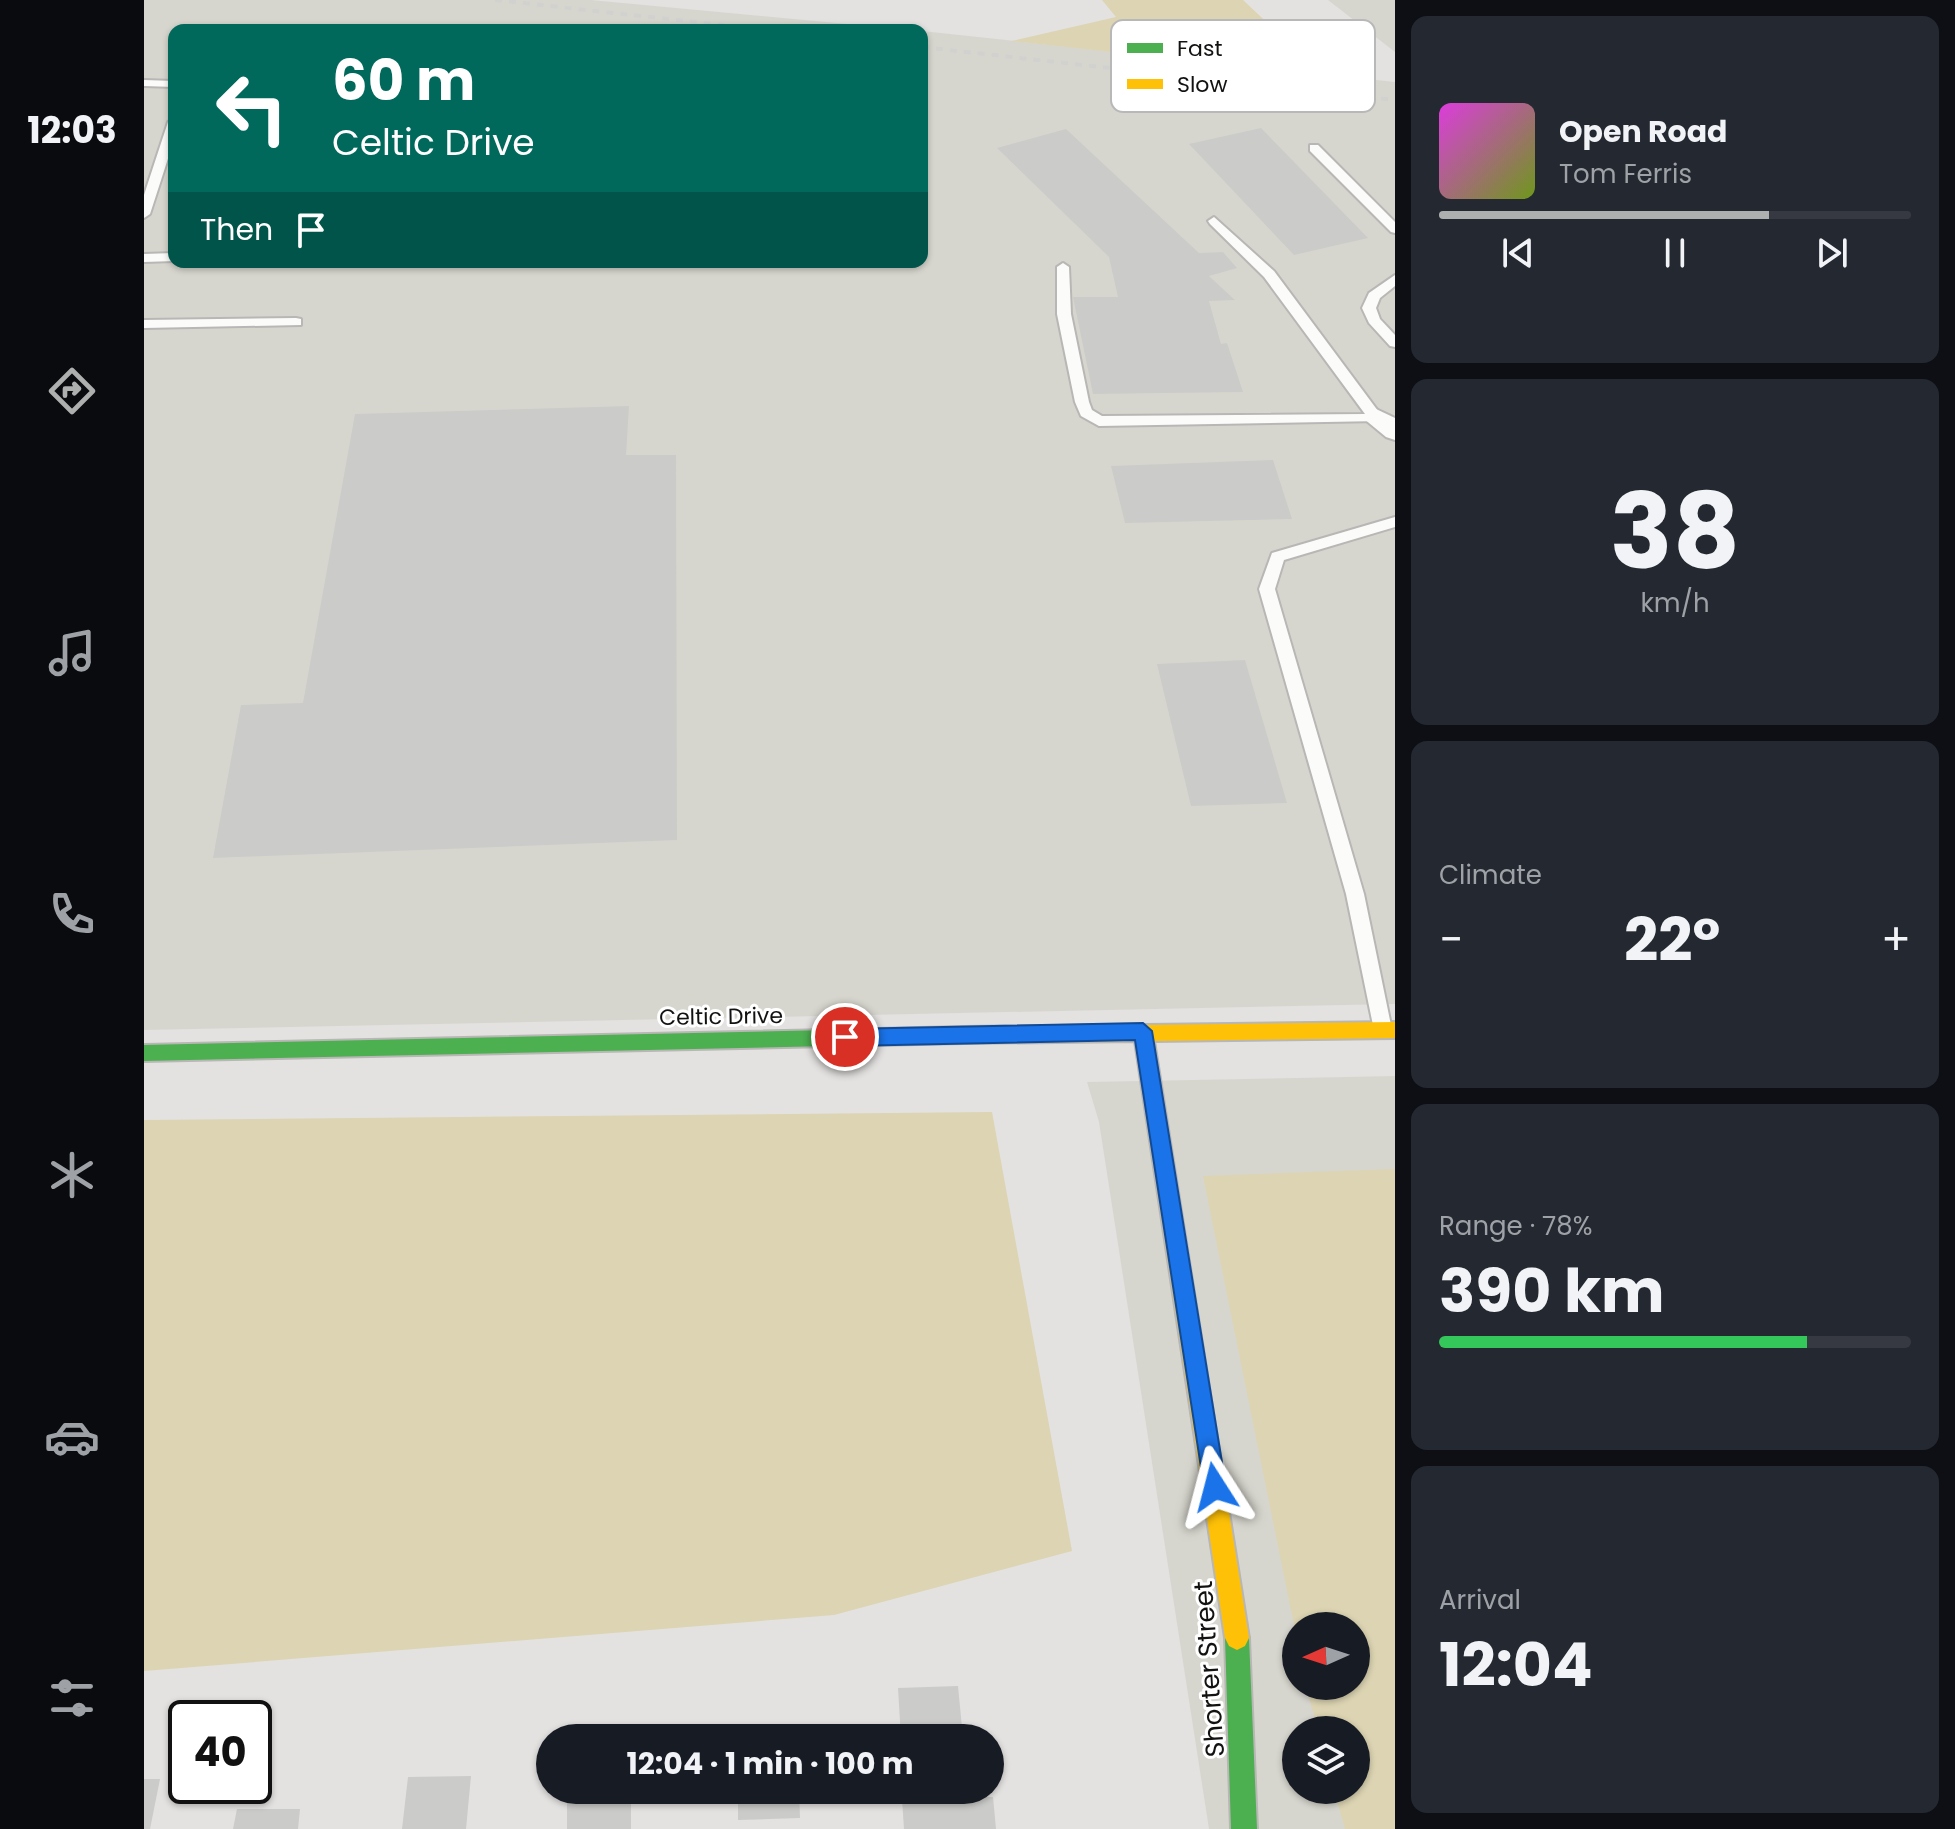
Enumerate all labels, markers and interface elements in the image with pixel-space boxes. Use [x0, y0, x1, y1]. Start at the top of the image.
legend [1111, 20, 1375, 112]
text: Fast [1177, 33, 1222, 64]
text: 60 m [332, 41, 475, 120]
icon: left [200, 56, 304, 160]
text: Slow [1177, 69, 1227, 100]
text: 12:03 [27, 105, 117, 156]
text: Open Road [1559, 110, 1727, 153]
text: Celtic Drive [332, 117, 535, 168]
text: Tom Ferris [1559, 156, 1692, 192]
text: Then [200, 208, 273, 251]
icon: arrive [289, 208, 333, 252]
icon: previous [1496, 231, 1540, 275]
icon: pause [1653, 231, 1697, 275]
icon: next [1810, 231, 1854, 275]
icon: directions [44, 363, 100, 419]
text: 38 [1610, 459, 1740, 604]
text: km/h [1640, 585, 1710, 621]
icon: music [44, 625, 100, 681]
text: Climate [1439, 857, 1542, 893]
icon: phone [44, 886, 100, 942]
text: 22° [1624, 898, 1720, 982]
text: − [1439, 909, 1463, 970]
text: + [1881, 909, 1911, 970]
street label: Celtic Drive [659, 1000, 783, 1033]
pin [811, 1003, 879, 1071]
icon: arrive [823, 1015, 867, 1059]
icon: climate [44, 1147, 100, 1203]
text: Range · 78% [1439, 1208, 1592, 1244]
text: 390 km [1439, 1249, 1665, 1333]
icon: car [44, 1409, 100, 1465]
position arrow [1173, 1445, 1257, 1529]
street label: Shorter Street [1185, 1580, 1233, 1758]
text: Arrival [1439, 1582, 1521, 1618]
north arrow [1282, 1612, 1370, 1700]
map controls [1282, 1612, 1370, 1804]
text: 12:04 [1439, 1623, 1593, 1707]
icon: filters [44, 1670, 100, 1726]
speed limit sign: 40 [168, 1700, 272, 1804]
button: layers [1282, 1716, 1370, 1804]
text: 12:04 · 1 min · 100 m [626, 1742, 914, 1785]

